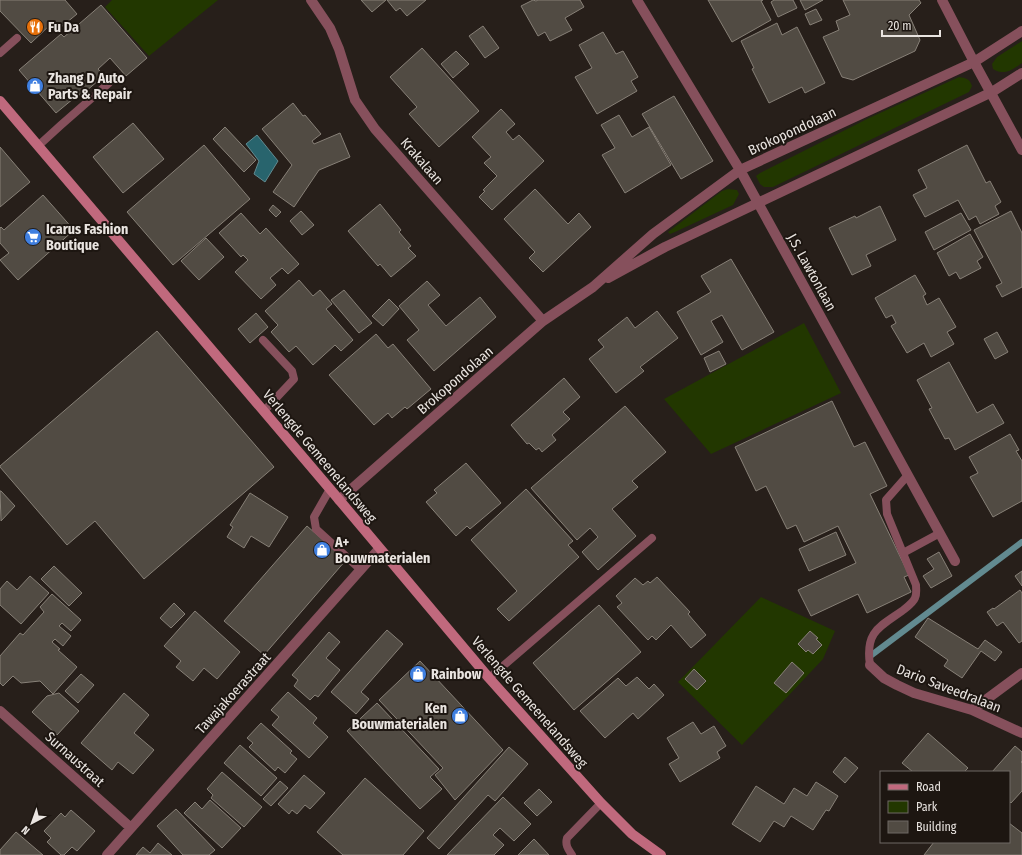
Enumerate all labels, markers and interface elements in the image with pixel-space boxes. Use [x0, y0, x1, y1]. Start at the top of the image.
scale bar [882, 12, 940, 38]
restaurant icon: Fu Da [25, 17, 45, 37]
place label: Fu Da [48, 19, 79, 36]
text: 20 m [888, 19, 912, 33]
place label: Zhang D Auto Parts & Repair [48, 70, 132, 103]
shop icon: Zhang D Auto Parts & Repair [25, 76, 45, 96]
street label: Brokopondolaan [746, 104, 839, 159]
street label: Krakalaan [397, 134, 447, 188]
place label: Icarus Fashion Boutique [46, 221, 128, 254]
supermarket icon: Icarus Fashion Boutique [23, 227, 43, 247]
street label: J.S. Lawtonlaan [783, 231, 840, 314]
street label: Brokopondolaan [414, 343, 497, 418]
street label: Verlengde Gemeenelandsweg [259, 386, 380, 527]
place label: A+ Bouwmaterialen [334, 534, 430, 567]
shop icon: A+ Bouwmaterialen [312, 540, 332, 560]
street label: Verlengde Gemeenelandsweg [468, 633, 592, 772]
street label: Tawajakoerastraat [192, 649, 275, 738]
street label: Dario Saveedralaan [894, 661, 1004, 716]
shop icon: Rainbow [408, 664, 428, 684]
place label: Rainbow [431, 666, 482, 683]
place label: Ken Bouwmaterialen [352, 700, 447, 733]
shop icon: Ken Bouwmaterialen [450, 706, 470, 726]
street label: Surnaustraat [41, 728, 108, 791]
legend [880, 771, 1010, 843]
text: Road [916, 780, 941, 794]
text: Park [916, 800, 938, 814]
north arrow [12, 803, 52, 843]
text: Building [916, 820, 957, 834]
text: N [19, 823, 33, 837]

